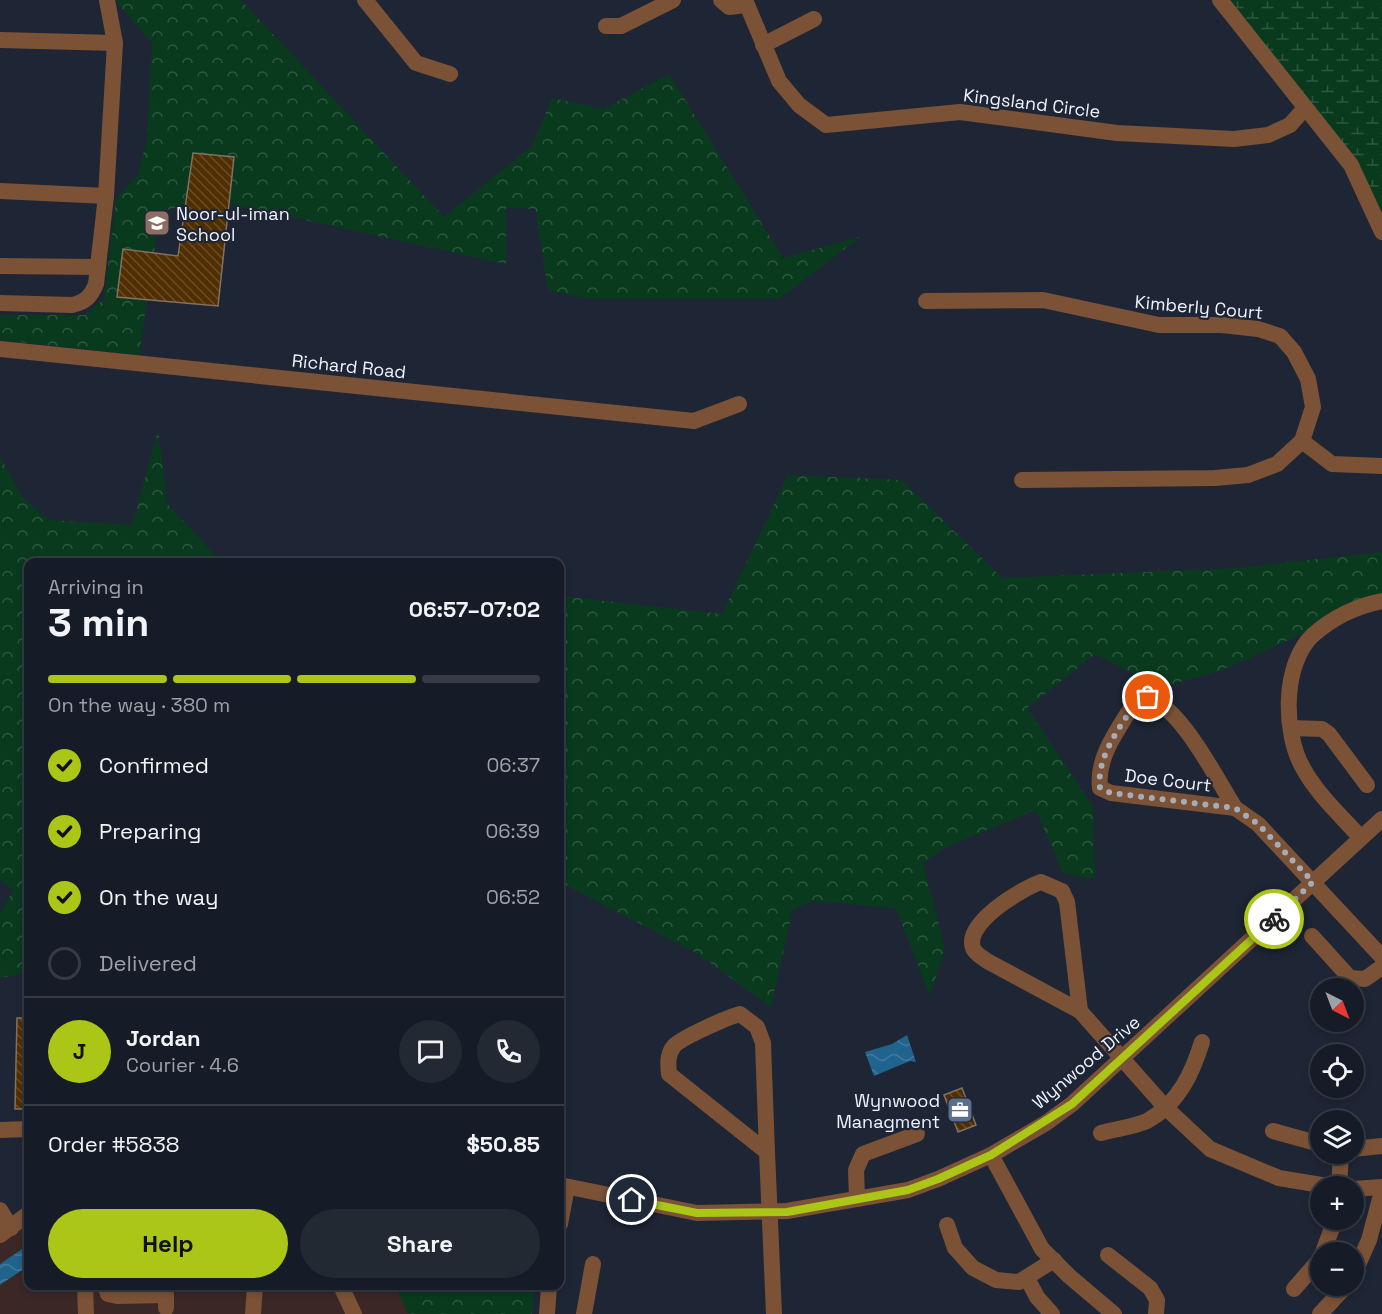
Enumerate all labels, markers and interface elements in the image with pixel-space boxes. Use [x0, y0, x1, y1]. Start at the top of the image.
street label: Kingsland Circle [962, 83, 1102, 123]
place label: Noor-ul-iman School [176, 202, 290, 246]
school or university icon: Noor-ul-iman School [142, 208, 172, 238]
street label: Kimberly Court [1134, 290, 1264, 324]
street label: Richard Road [291, 349, 407, 383]
text: Arriving in [48, 574, 144, 600]
text: 06:57–07:02 [409, 595, 540, 623]
text: 3 min [48, 598, 149, 647]
pin [1122, 671, 1173, 722]
icon: bag [1131, 680, 1164, 713]
text: On the way · 380 m [48, 692, 230, 718]
icon: check [48, 749, 81, 782]
text: Confirmed [99, 751, 209, 779]
text: 06:37 [487, 752, 540, 778]
street label: Doe Court [1123, 763, 1213, 797]
icon: check [48, 815, 81, 848]
text: Preparing [99, 817, 201, 845]
text: 06:39 [486, 818, 540, 844]
icon: check [48, 881, 81, 914]
text: On the way [99, 883, 218, 911]
text: 06:52 [486, 884, 540, 910]
courier [1244, 889, 1304, 949]
icon: bike [1258, 903, 1291, 936]
text: Delivered [99, 949, 197, 977]
north arrow [1310, 978, 1364, 1032]
map controls [1310, 978, 1364, 1296]
street label: Wynwood Drive [1027, 1010, 1145, 1114]
button: chat [399, 1020, 462, 1083]
button: phone [477, 1020, 540, 1083]
text: Jordan [126, 1024, 201, 1052]
text: J [73, 1037, 86, 1065]
button: locate [1310, 1044, 1364, 1098]
text: Courier · 4.6 [126, 1052, 239, 1078]
place label: Wynwood Managment [836, 1089, 940, 1133]
office icon: Wynwood Managment [945, 1095, 975, 1125]
button: layers [1310, 1110, 1364, 1164]
text: Order #5838 [48, 1130, 179, 1158]
text: $50.85 [467, 1130, 540, 1158]
pin [606, 1174, 657, 1225]
button: + [1310, 1176, 1364, 1230]
icon: home [615, 1183, 648, 1216]
button: Help [48, 1209, 288, 1278]
button: Share [300, 1209, 540, 1278]
button: − [1310, 1242, 1364, 1296]

